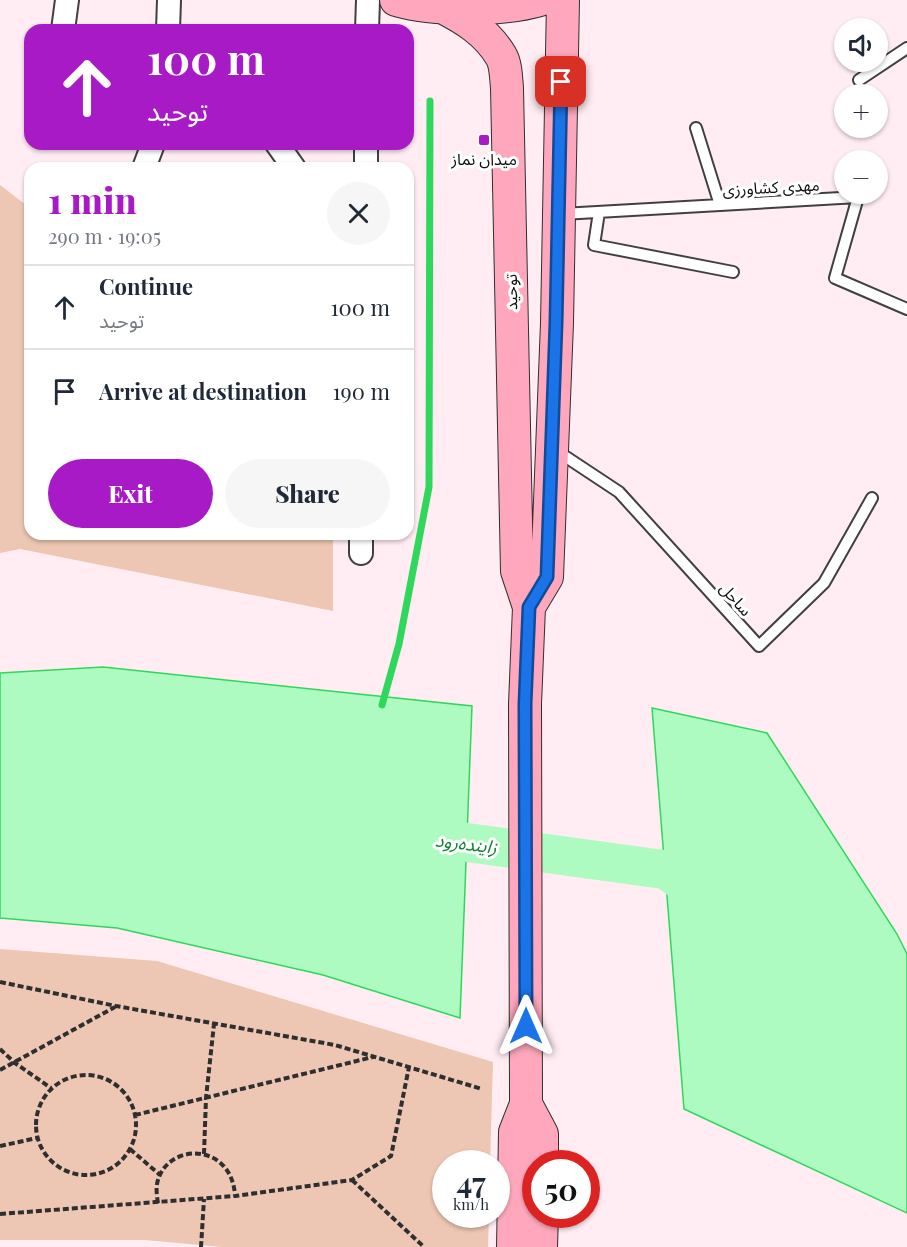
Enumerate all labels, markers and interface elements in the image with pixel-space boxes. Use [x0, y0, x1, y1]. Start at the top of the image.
map controls [834, 18, 888, 204]
button: sound [834, 18, 888, 72]
text: 100 m [147, 30, 265, 86]
icon: ahead [48, 48, 126, 126]
pin [535, 56, 586, 107]
icon: arrive [544, 65, 577, 98]
button: + [834, 84, 888, 138]
text: توحید [147, 92, 208, 128]
marker: میدان نماز [477, 133, 491, 147]
place label: میدان نماز [450, 148, 517, 169]
button: − [834, 150, 888, 204]
street label: مهدی کشاورزی [722, 173, 820, 200]
text: 1 min [48, 175, 137, 223]
button: close [327, 182, 390, 245]
text: 290 m · 19:05 [48, 222, 161, 249]
text: Continue [99, 271, 193, 301]
street label: توحید [500, 273, 521, 310]
icon: ahead [48, 291, 81, 324]
text: 100 m [330, 292, 390, 322]
text: توحید [99, 306, 144, 333]
icon: arrive [48, 375, 81, 408]
text: Arrive at destination [99, 376, 307, 406]
text: 190 m [332, 376, 390, 406]
button: Exit [48, 459, 213, 528]
button: Share [225, 459, 390, 528]
street label: ساحل [716, 577, 757, 620]
water label: زاینده‌رود [434, 827, 500, 859]
position arrow [494, 994, 558, 1058]
speed limit sign: 50 [522, 1150, 600, 1228]
text: 47 [456, 1162, 486, 1202]
text: km/h [453, 1194, 489, 1214]

